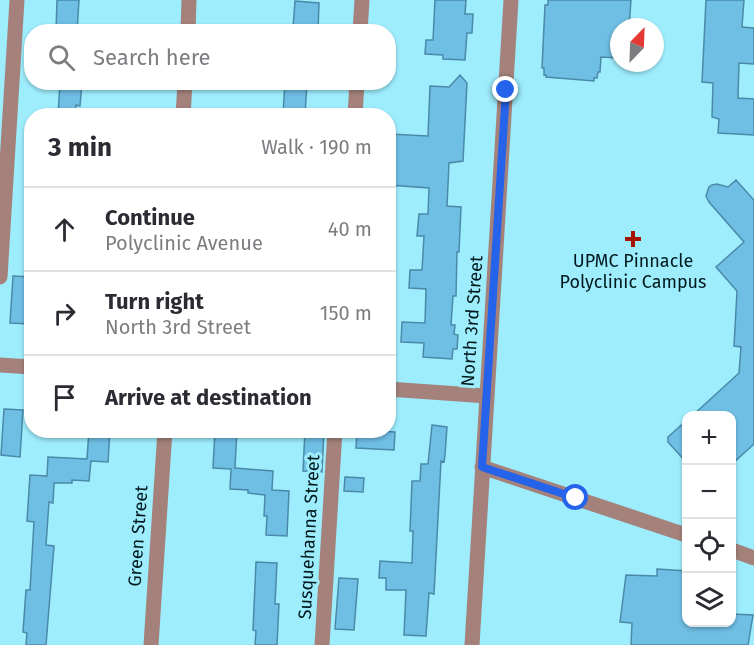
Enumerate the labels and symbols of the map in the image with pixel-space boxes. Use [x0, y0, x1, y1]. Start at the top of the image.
north arrow [610, 18, 664, 72]
route end [492, 76, 518, 102]
marker: UPMC Pinnacle Polyclinic Campus [624, 230, 642, 248]
place label: UPMC Pinnacle Polyclinic Campus [560, 250, 706, 293]
street label: North 3rd Street [456, 254, 488, 387]
street label: Susquehanna Street [294, 454, 324, 620]
street label: Green Street [123, 484, 153, 587]
route start [562, 484, 588, 510]

